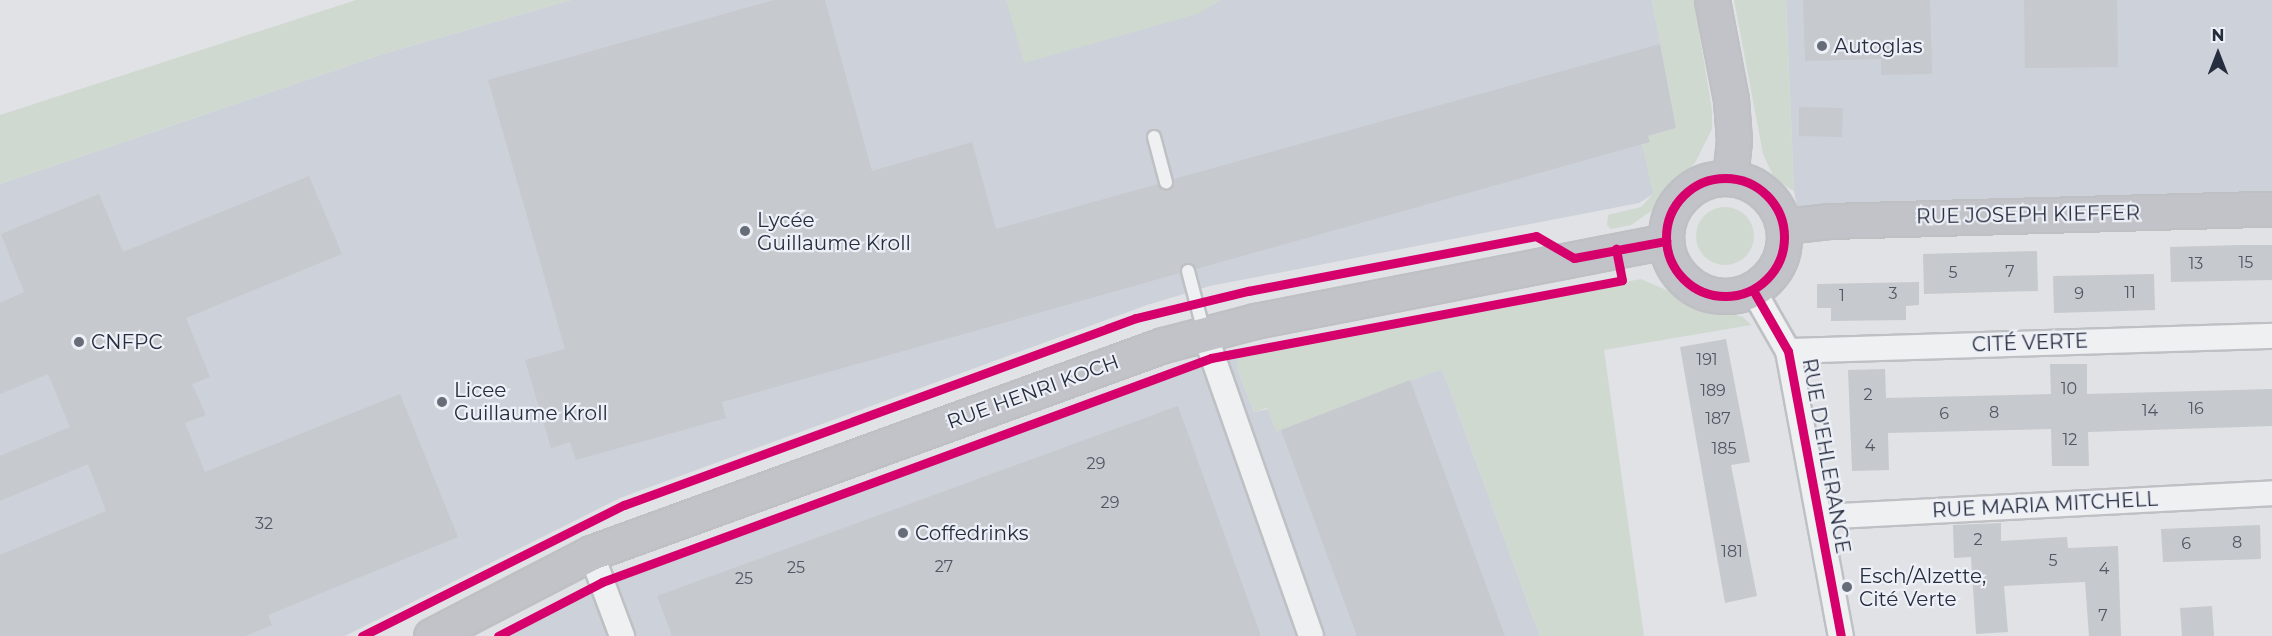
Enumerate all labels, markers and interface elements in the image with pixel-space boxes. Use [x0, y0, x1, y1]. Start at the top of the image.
north arrow [2188, 24, 2248, 84]
text: N [2212, 26, 2224, 45]
place label: Autoglas [1834, 34, 1923, 58]
marker: Autoglas [1815, 39, 1829, 53]
street label: RUE JOSEPH KIEFFER [1916, 201, 2140, 229]
place label: Lycée Guillaume Kroll [757, 208, 911, 255]
marker: Lycée Guillaume Kroll [738, 224, 752, 238]
house number: 15 [2239, 253, 2253, 273]
house number: 13 [2189, 254, 2203, 274]
house number: 7 [2005, 262, 2015, 282]
house number: 5 [1948, 263, 1958, 283]
house number: 11 [2124, 283, 2136, 303]
house number: 3 [1888, 284, 1898, 304]
house number: 9 [2074, 284, 2084, 304]
house number: 1 [1839, 286, 1845, 306]
street label: CITÉ VERTE [1971, 329, 2089, 357]
place label: CNFPC [91, 330, 163, 354]
marker: CNFPC [72, 335, 86, 349]
street label: RUE HENRI KOCH [944, 350, 1122, 434]
house number: 191 [1696, 350, 1718, 370]
street label: RUE D'EHLERANGE [1797, 357, 1855, 555]
place label: Licee Guillaume Kroll [454, 378, 608, 425]
house number: 10 [2061, 379, 2077, 399]
house number: 189 [1700, 381, 1726, 401]
house number: 2 [1863, 385, 1873, 405]
marker: Licee Guillaume Kroll [435, 395, 449, 409]
house number: 16 [2188, 399, 2204, 419]
house number: 14 [2142, 401, 2158, 421]
house number: 8 [1989, 403, 1999, 423]
house number: 6 [1939, 404, 1949, 424]
house number: 187 [1705, 409, 1731, 429]
house number: 12 [2063, 430, 2077, 450]
house number: 4 [1865, 436, 1875, 456]
house number: 185 [1711, 439, 1737, 459]
house number: 29 [1087, 454, 1105, 474]
street label: RUE MARIA MITCHELL [1931, 487, 2159, 523]
house number: 29 [1101, 493, 1119, 513]
house number: 32 [255, 514, 273, 534]
place label: Coffedrinks [915, 521, 1028, 545]
marker: Coffedrinks [896, 526, 910, 540]
house number: 2 [1973, 530, 1983, 550]
house number: 8 [2232, 533, 2242, 553]
house number: 6 [2181, 534, 2191, 554]
house number: 181 [1721, 542, 1743, 562]
house number: 5 [2048, 551, 2058, 571]
house number: 27 [935, 557, 953, 577]
house number: 25 [787, 558, 805, 578]
house number: 4 [2099, 559, 2109, 579]
place label: Esch/Alzette, Cité Verte [1859, 564, 1986, 611]
house number: 25 [735, 569, 753, 589]
marker: Esch/Alzette, Cité Verte [1840, 580, 1854, 594]
house number: 7 [2098, 606, 2108, 626]

